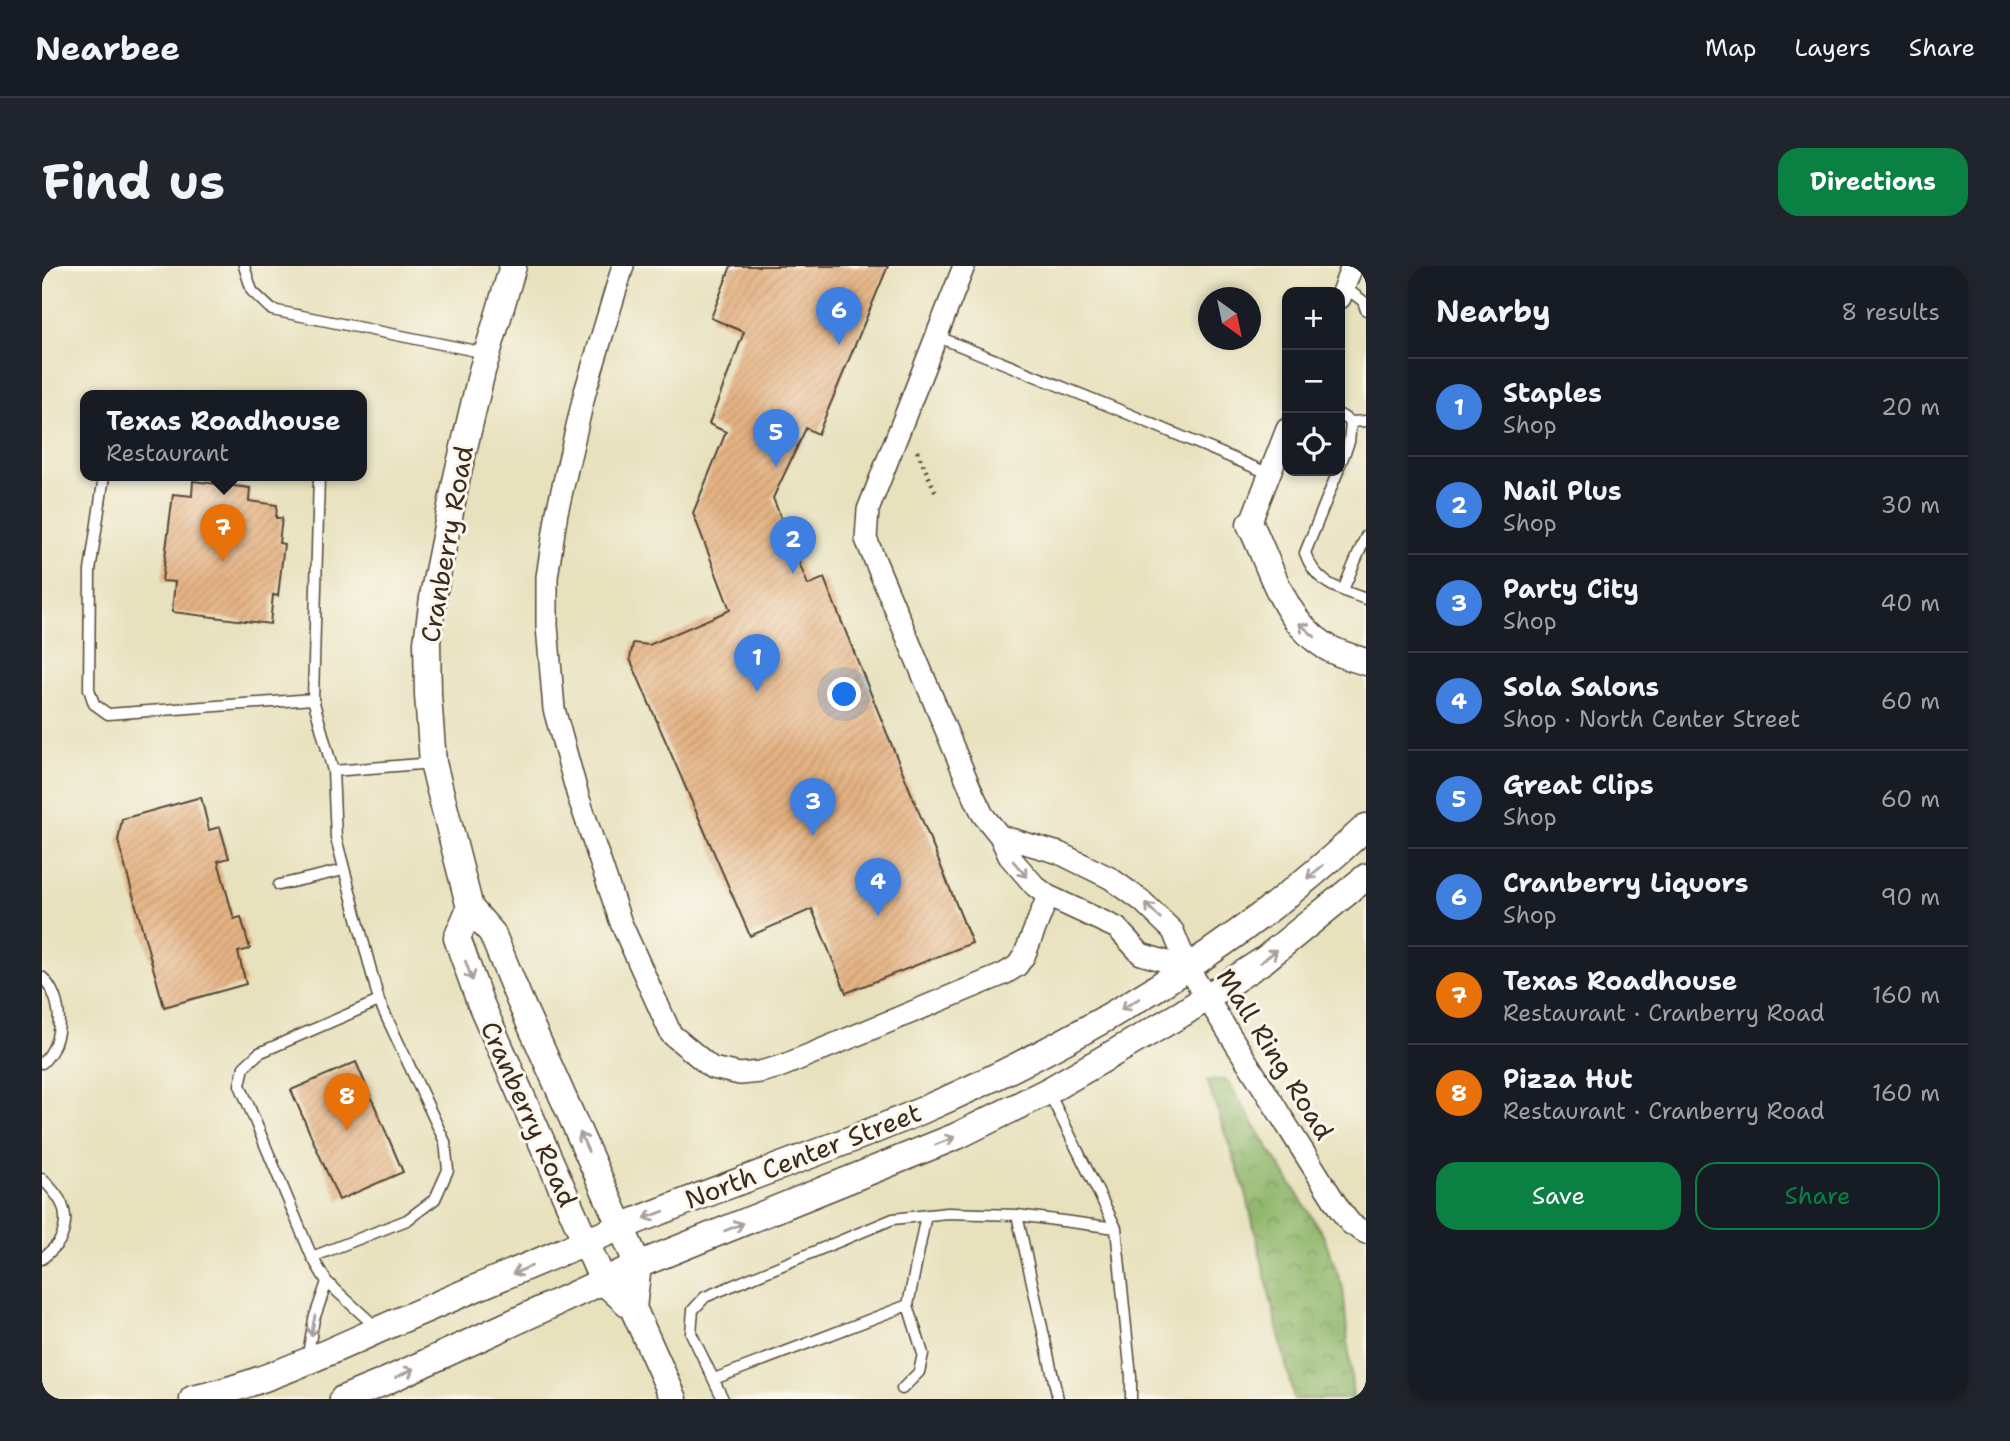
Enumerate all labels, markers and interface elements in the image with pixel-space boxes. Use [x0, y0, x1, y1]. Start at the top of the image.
text: Nearbee [35, 26, 180, 71]
text: Map [1705, 32, 1756, 64]
text: Layers [1794, 32, 1871, 64]
text: Share [1909, 32, 1975, 64]
button: Directions [1778, 148, 1968, 216]
text: Find us [42, 149, 225, 215]
pin: 6 [816, 287, 862, 345]
north arrow [1198, 287, 1261, 350]
map controls [1282, 287, 1345, 476]
button: + [1282, 287, 1345, 350]
text: Nearby [1436, 291, 1551, 332]
text: 8 results [1841, 297, 1940, 327]
button: − [1282, 350, 1345, 413]
text: Staples [1503, 375, 1602, 410]
popup [80, 390, 367, 481]
text: 1 [1454, 392, 1464, 422]
text: 20 m [1881, 392, 1940, 422]
text: Texas Roadhouse [106, 403, 341, 438]
pin: 5 [753, 409, 799, 467]
text: Shop [1503, 410, 1557, 440]
button: locate [1282, 413, 1345, 476]
text: Restaurant [106, 438, 229, 468]
street label: Cranberry Road [412, 443, 481, 645]
text: Nail Plus [1503, 473, 1622, 508]
text: 2 [1451, 490, 1467, 520]
text: 30 m [1881, 490, 1940, 520]
pin: 7 [200, 504, 246, 562]
text: Shop [1503, 508, 1557, 538]
pin: 2 [770, 516, 816, 574]
text: Party City [1503, 571, 1639, 606]
text: 3 [1451, 588, 1467, 618]
text: 40 m [1880, 588, 1940, 618]
text: Shop [1503, 606, 1557, 636]
one-way arrow [1298, 622, 1316, 638]
pin: 1 [734, 634, 780, 692]
text: Sola Salons [1503, 669, 1659, 704]
your location [827, 677, 861, 711]
text: 4 [1451, 686, 1467, 716]
text: 60 m [1881, 686, 1940, 716]
text: Shop · North Center Street [1503, 704, 1800, 734]
text: Great Clips [1503, 767, 1654, 802]
pin: 3 [790, 778, 836, 836]
text: 5 [1452, 784, 1466, 814]
text: 60 m [1881, 784, 1940, 814]
text: Shop [1503, 802, 1557, 832]
pin: 4 [855, 858, 901, 916]
one-way arrow [1012, 860, 1028, 878]
one-way arrow [1306, 865, 1324, 880]
text: Cranberry Liquors [1503, 865, 1748, 900]
text: 6 [1451, 882, 1467, 912]
text: 90 m [1880, 882, 1940, 912]
text: Shop [1503, 900, 1557, 930]
one-way arrow [1144, 903, 1161, 920]
one-way arrow [1260, 948, 1278, 963]
one-way arrow [464, 960, 476, 982]
street label: Mall Ring Road [1209, 961, 1342, 1146]
text: Texas Roadhouse [1503, 963, 1737, 998]
text: 7 [1451, 980, 1467, 1010]
text: 160 m [1872, 980, 1940, 1010]
one-way arrow [1120, 997, 1140, 1011]
text: Restaurant · Cranberry Road [1503, 998, 1825, 1028]
street label: Cranberry Road [473, 1016, 586, 1212]
text: Pizza Hut [1503, 1061, 1633, 1096]
pin: 8 [324, 1073, 370, 1131]
text: 8 [1451, 1078, 1467, 1108]
text: 160 m [1872, 1078, 1940, 1108]
street label: North Center Street [680, 1094, 926, 1217]
text: Restaurant · Cranberry Road [1503, 1096, 1825, 1126]
one-way arrow [577, 1132, 590, 1154]
one-way arrow [933, 1134, 955, 1147]
button: Save [1436, 1162, 1681, 1230]
button: Share [1695, 1162, 1940, 1230]
one-way arrow [643, 1209, 665, 1222]
one-way arrow [723, 1219, 744, 1232]
one-way arrow [512, 1264, 533, 1277]
one-way arrow [306, 1314, 319, 1337]
one-way arrow [395, 1365, 416, 1378]

